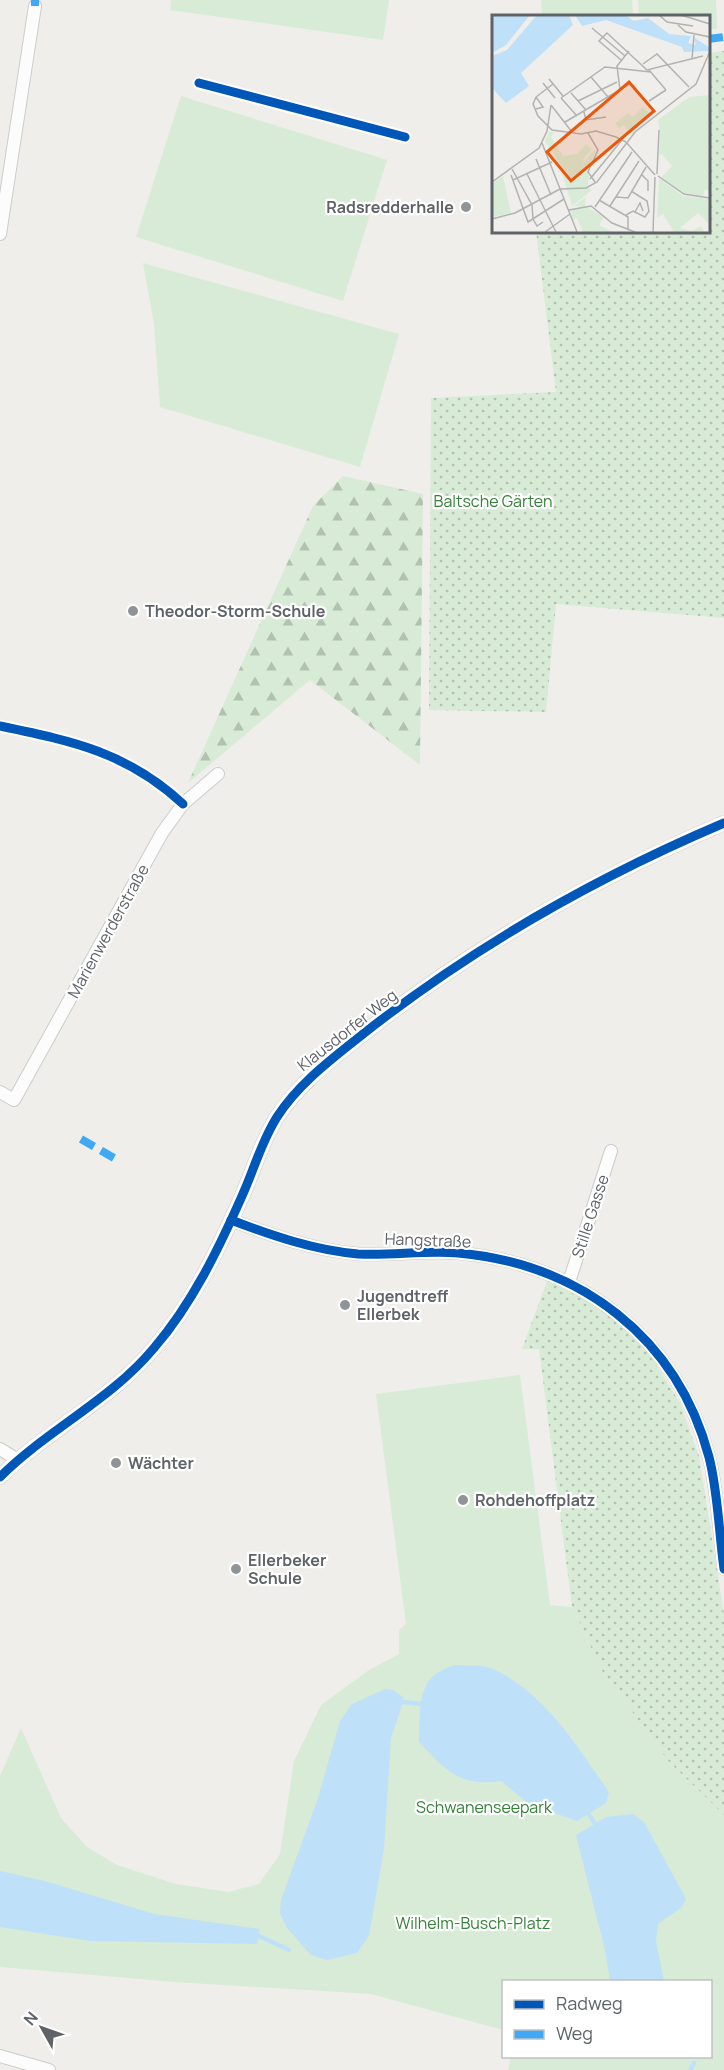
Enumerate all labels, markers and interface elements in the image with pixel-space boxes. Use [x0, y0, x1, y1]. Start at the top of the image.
inset map [492, 15, 709, 232]
place label: Radsredderhalle [326, 196, 454, 218]
marker: Radsredderhalle [459, 200, 473, 214]
park label: Baltsche Gärten [434, 490, 552, 512]
place label: Theodor-Storm-Schule [145, 600, 326, 622]
marker: Theodor-Storm-Schule [126, 604, 140, 618]
street label: Marienwerderstraße [62, 860, 154, 1002]
street label: Klausdorfer Weg [292, 984, 402, 1076]
street label: Stille Gasse [566, 1172, 614, 1260]
street label: Hangstraße [384, 1227, 472, 1253]
place label: Jugendtreff Ellerbek [357, 1285, 449, 1325]
marker: Jugendtreff Ellerbek [338, 1298, 352, 1312]
place label: Wächter [128, 1452, 194, 1474]
marker: Wächter [109, 1456, 123, 1470]
place label: Rohdehoffplatz [475, 1489, 595, 1511]
marker: Rohdehoffplatz [456, 1493, 470, 1507]
place label: Ellerbeker Schule [248, 1549, 326, 1589]
marker: Ellerbeker Schule [229, 1562, 243, 1576]
park label: Schwanenseepark [416, 1796, 553, 1818]
park label: Wilhelm-Busch-Platz [396, 1912, 550, 1934]
legend [502, 1980, 712, 2058]
text: Radweg [556, 1991, 623, 2015]
north arrow [12, 1998, 72, 2058]
text: N [18, 2007, 43, 2030]
text: Weg [556, 2021, 593, 2045]

